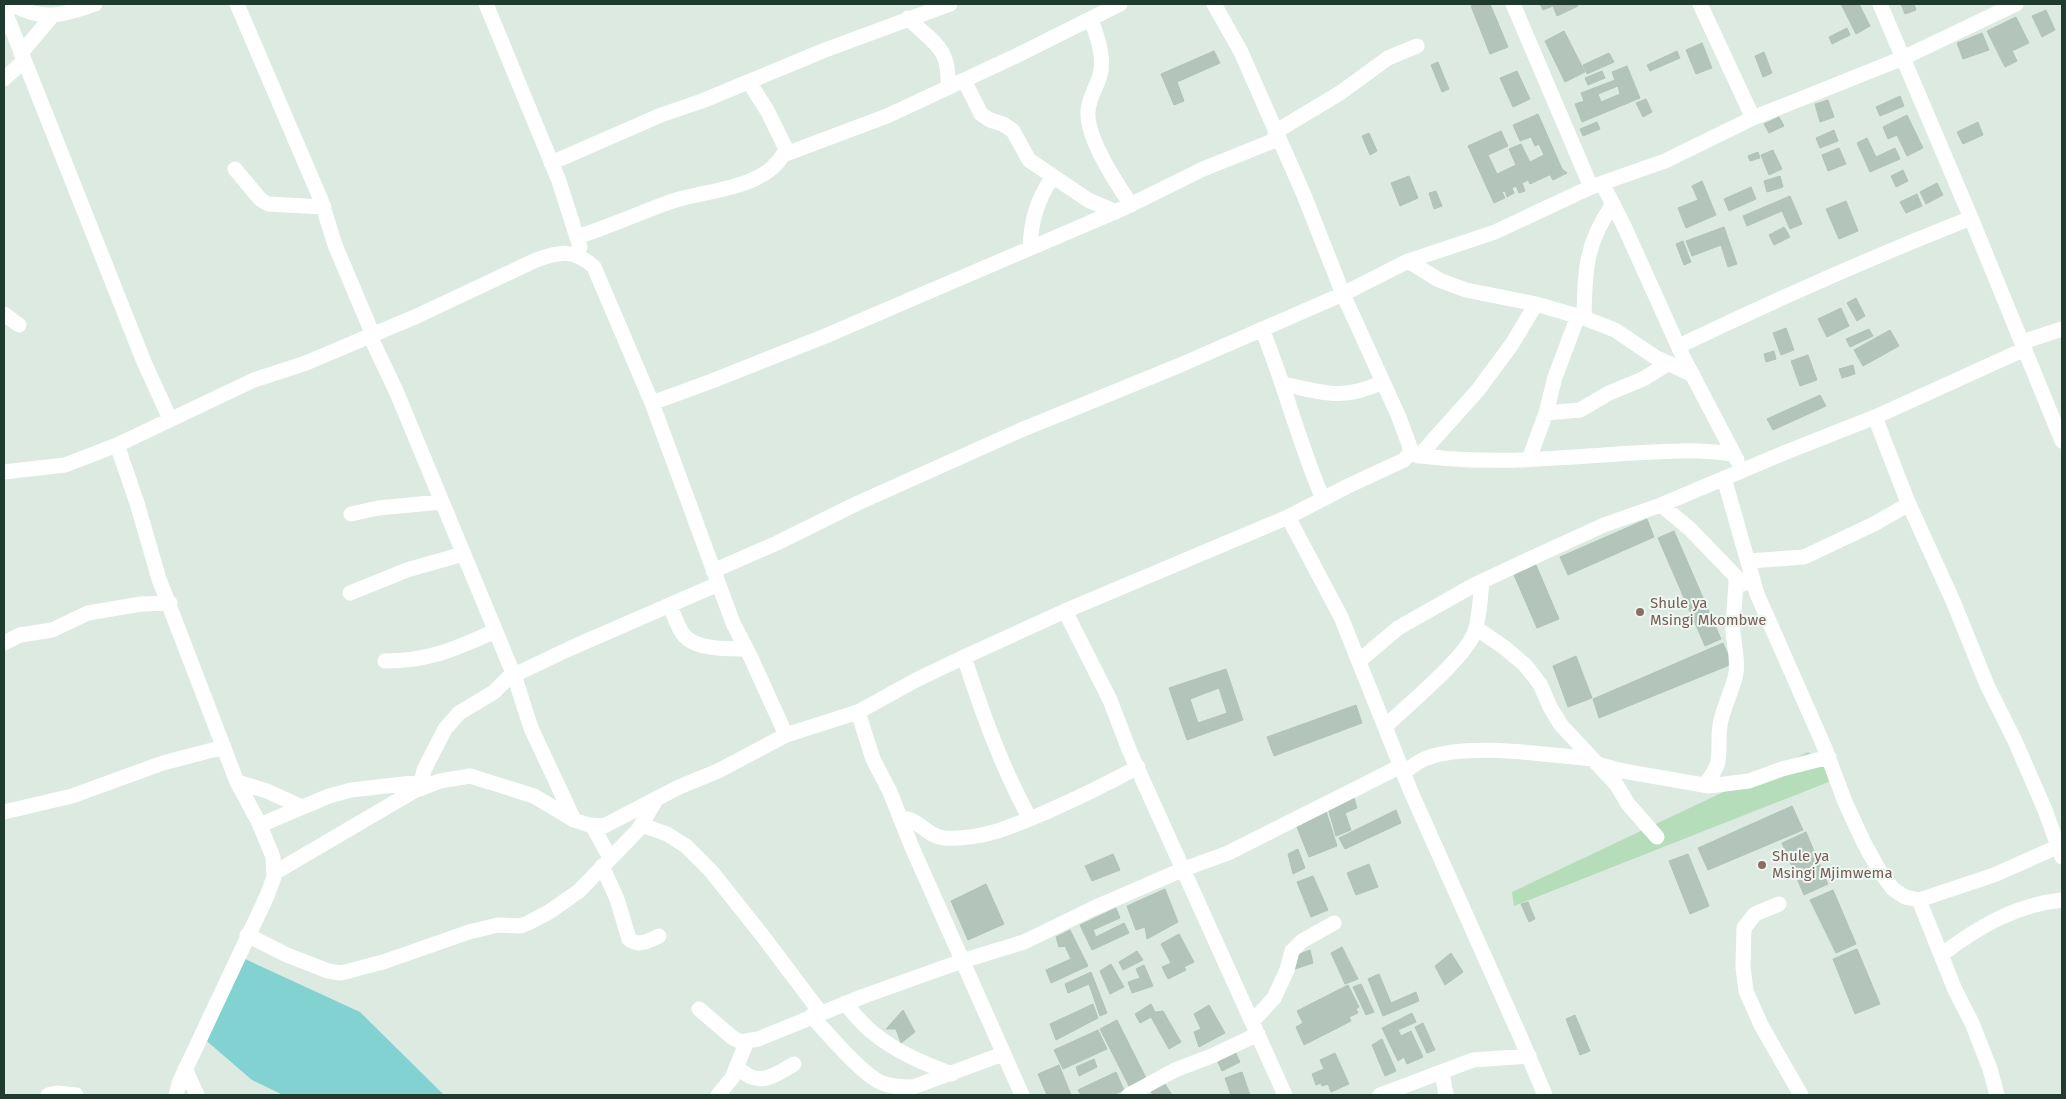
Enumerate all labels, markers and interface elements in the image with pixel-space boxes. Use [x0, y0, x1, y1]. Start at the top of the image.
place label: Shule ya Msingi Mkombwe [1650, 594, 1766, 629]
marker: Shule ya Msingi Mkombwe [1634, 606, 1646, 618]
place label: Shule ya Msingi Mjimwema [1772, 847, 1893, 882]
marker: Shule ya Msingi Mjimwema [1756, 859, 1768, 871]

